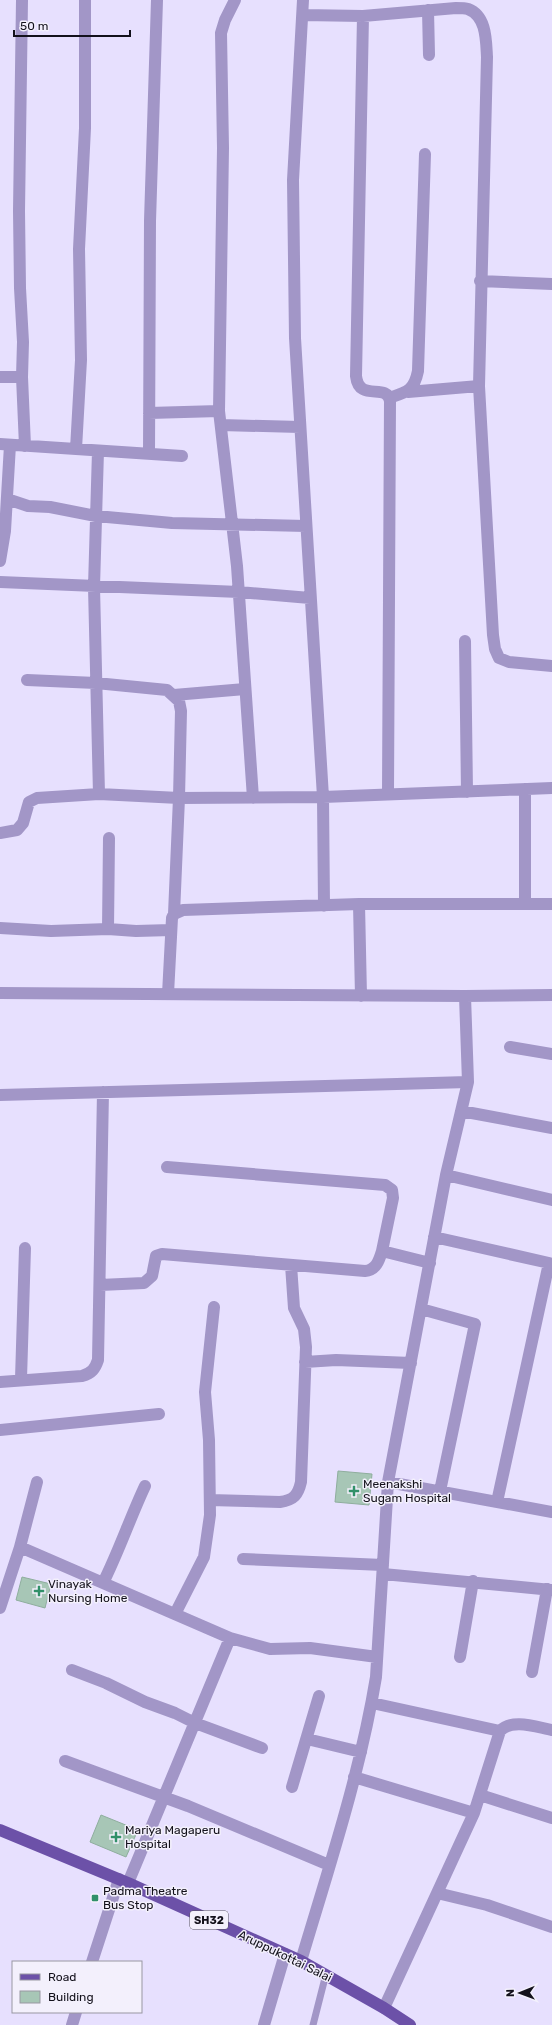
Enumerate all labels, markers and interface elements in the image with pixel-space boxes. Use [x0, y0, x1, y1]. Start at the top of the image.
scale bar [14, 12, 130, 38]
text: 50 m [20, 19, 48, 33]
place label: Meenakshi Sugam Hospital [363, 1477, 451, 1505]
marker: Meenakshi Sugam Hospital [348, 1485, 360, 1497]
place label: Vinayak Nursing Home [48, 1577, 128, 1605]
marker: Vinayak Nursing Home [33, 1585, 45, 1597]
place label: Mariya Magaperu Hospital [125, 1823, 220, 1851]
marker: Mariya Magaperu Hospital [110, 1831, 122, 1843]
place label: Padma Theatre Bus Stop [103, 1884, 188, 1912]
marker: Padma Theatre Bus Stop [90, 1893, 100, 1903]
road number: SH32 [190, 1911, 228, 1929]
street label: Aruppukottai Salai [236, 1927, 334, 1985]
legend [12, 1961, 142, 2013]
text: Road [48, 1970, 76, 1984]
north arrow [500, 1973, 540, 2013]
text: N [504, 1989, 517, 1997]
text: Building [48, 1990, 94, 2004]

